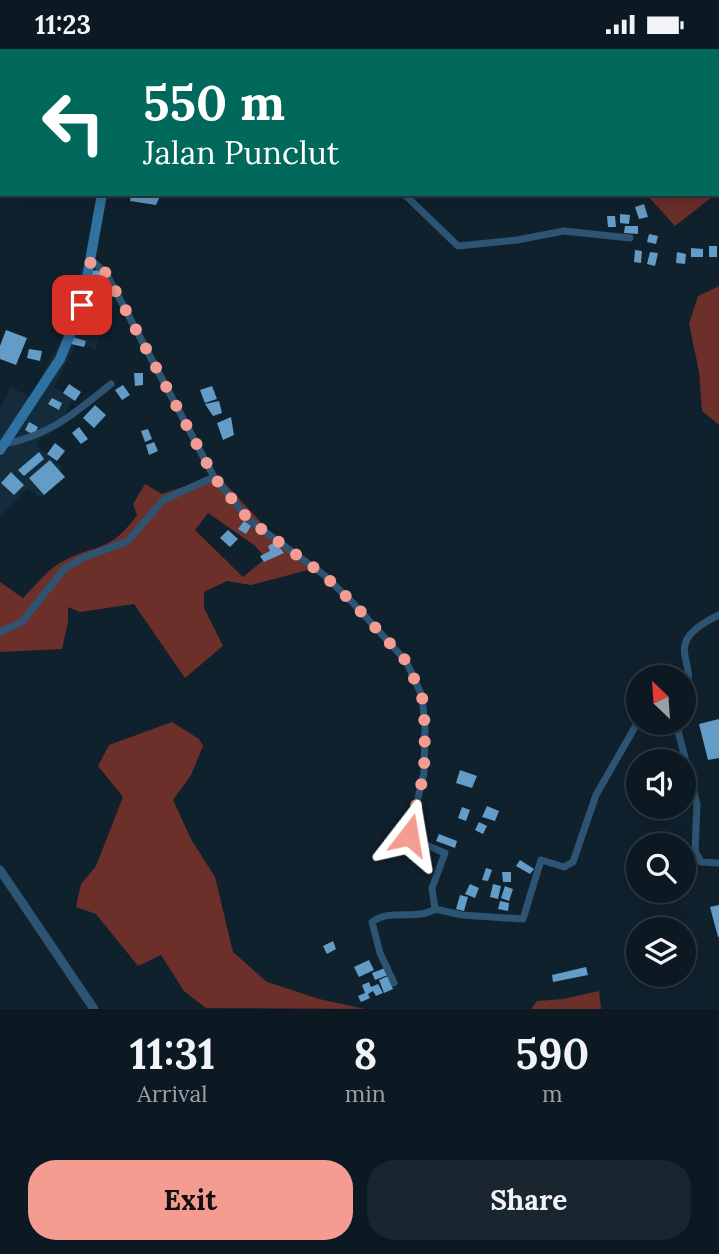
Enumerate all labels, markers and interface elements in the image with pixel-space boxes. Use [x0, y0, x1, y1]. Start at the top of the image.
text: 11:23 [35, 8, 91, 41]
text: 550 m [143, 71, 285, 133]
icon: left [28, 77, 119, 168]
text: Jalan Punclut [143, 132, 339, 173]
pin [52, 275, 112, 335]
icon: arrive [63, 286, 101, 324]
north arrow [626, 665, 696, 735]
map controls [626, 665, 696, 987]
button: sound [626, 749, 696, 819]
position arrow [372, 798, 446, 872]
button: search [626, 833, 696, 903]
button: layers [626, 917, 696, 987]
text: 11:31 [130, 1027, 215, 1081]
text: 8 [353, 1027, 377, 1081]
text: 590 [516, 1027, 589, 1081]
text: Arrival [137, 1079, 208, 1108]
text: min [345, 1079, 386, 1108]
text: m [542, 1079, 563, 1108]
button: Exit [28, 1160, 353, 1240]
button: Share [367, 1160, 691, 1240]

